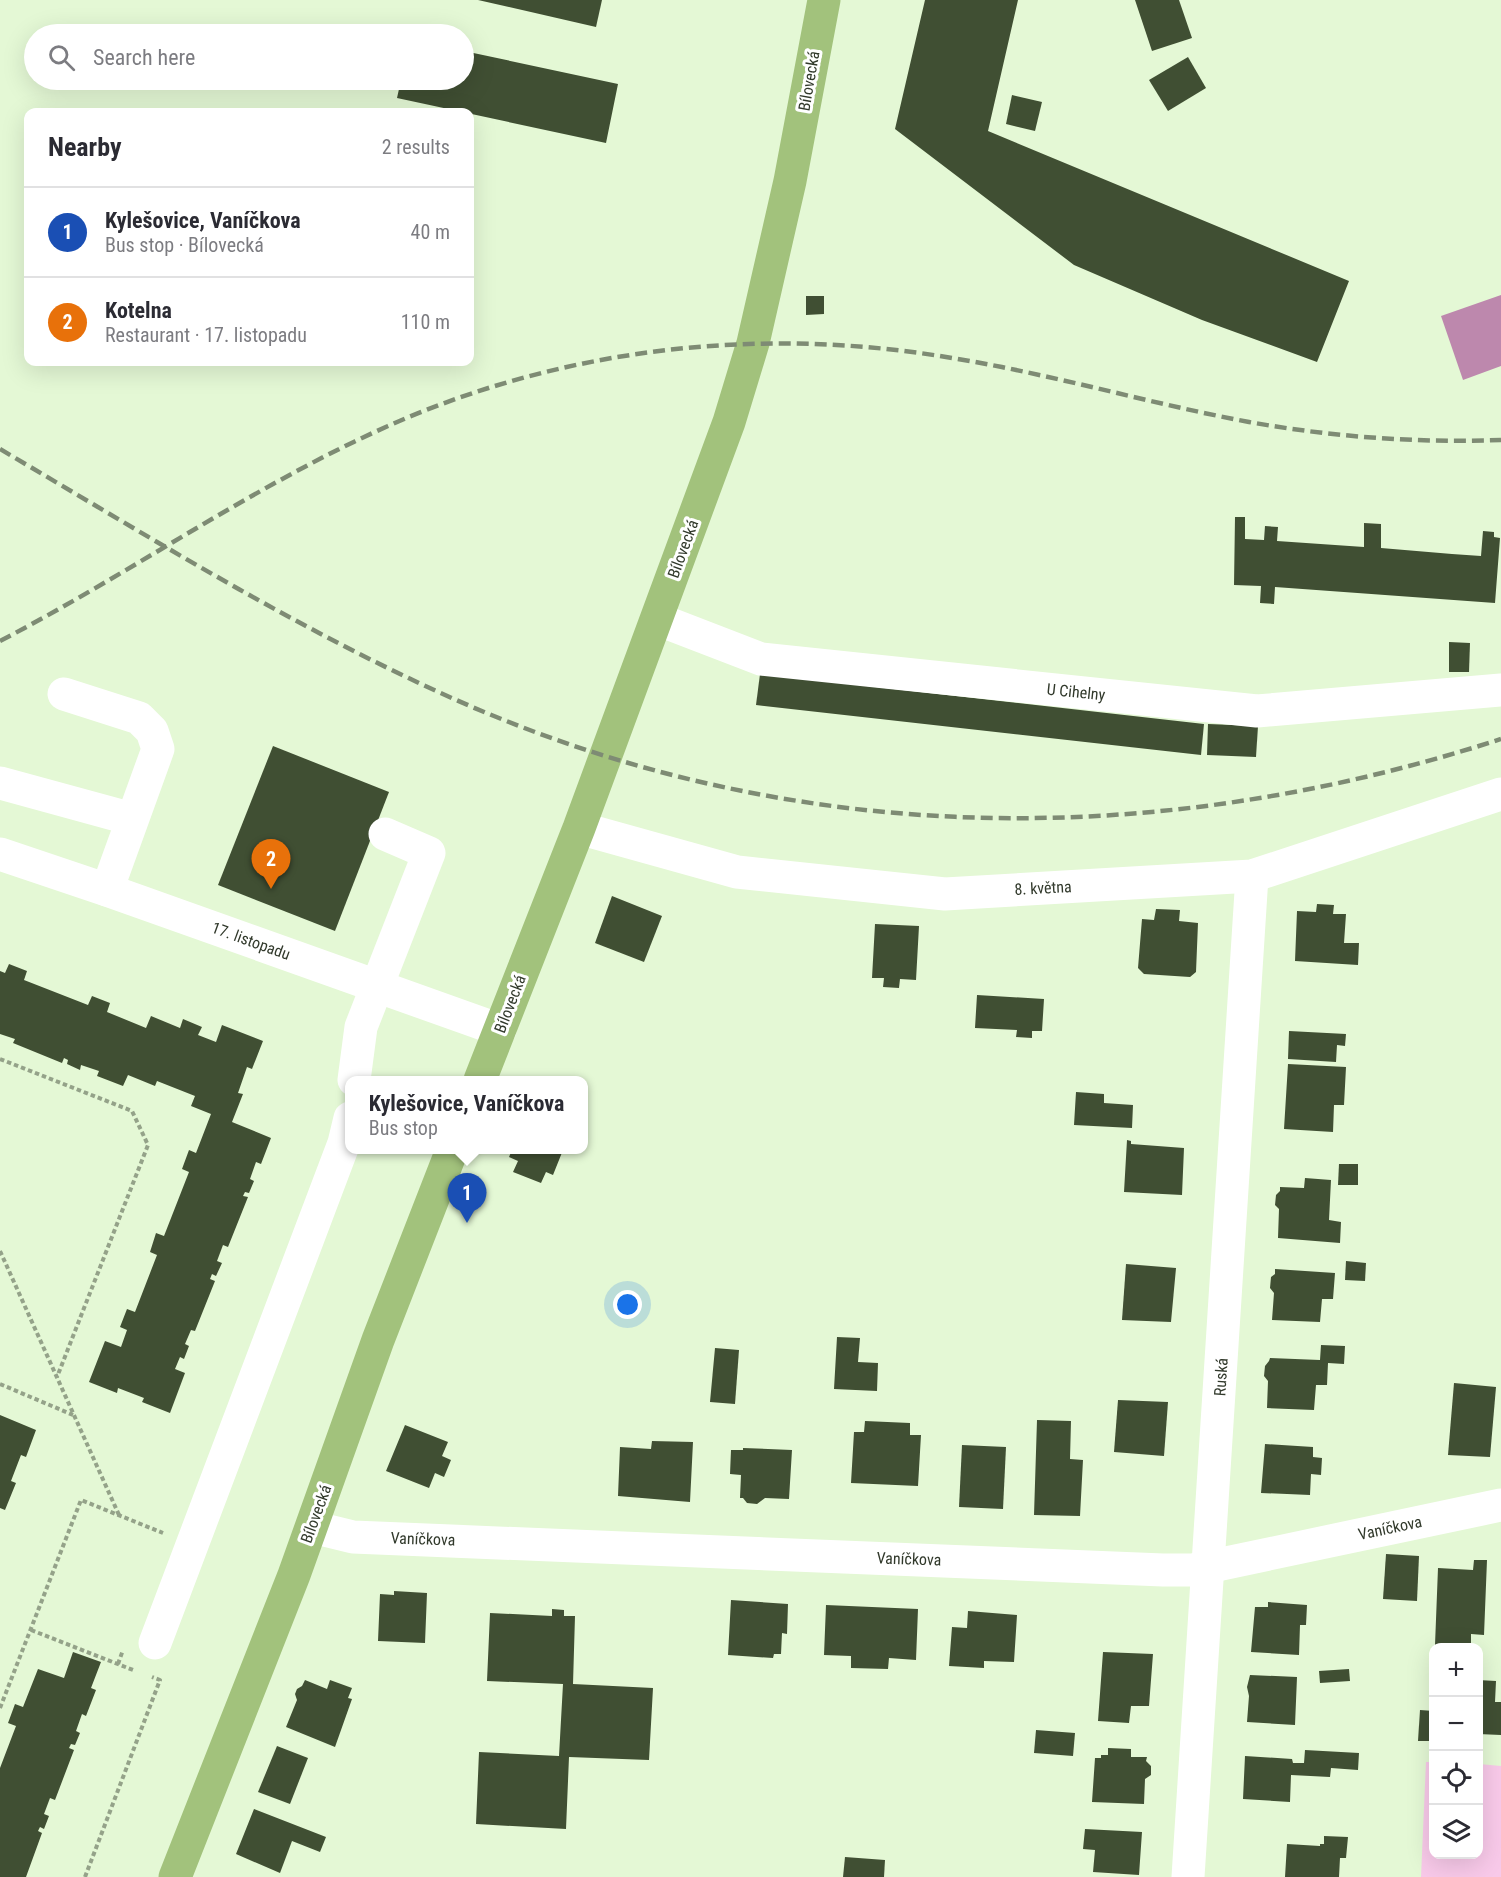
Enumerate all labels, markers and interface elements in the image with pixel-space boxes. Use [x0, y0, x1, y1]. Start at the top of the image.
search box [24, 24, 474, 90]
icon: search [45, 41, 78, 74]
text: Search here [93, 45, 195, 70]
street label: Bílovecká [794, 50, 824, 112]
text: Nearby [48, 132, 122, 162]
text: 2 results [382, 135, 450, 159]
text: Kylešovice, Vaníčkova [105, 208, 301, 233]
text: 1 [62, 220, 73, 244]
text: 40 m [411, 220, 450, 244]
text: Bus stop · Bílovecká [105, 233, 264, 257]
text: Kotelna [105, 298, 172, 323]
text: 2 [62, 310, 73, 334]
text: 110 m [401, 310, 450, 334]
text: Restaurant · 17. listopadu [105, 323, 307, 347]
street label: Bílovecká [664, 517, 702, 581]
street label: U Cihelny [1046, 679, 1107, 705]
pin: 2 [252, 840, 290, 889]
street label: 8. května [1014, 877, 1072, 899]
street label: 17. listopadu [209, 918, 293, 964]
street label: Bílovecká [490, 972, 530, 1036]
popup [345, 1076, 588, 1154]
text: Kylešovice, Vaníčkova [369, 1091, 564, 1116]
text: Bus stop [369, 1116, 438, 1140]
pin: 1 [448, 1174, 486, 1223]
your location [613, 1290, 642, 1319]
street label: Ruská [1210, 1357, 1232, 1397]
street label: Bílovecká [297, 1482, 335, 1546]
street label: Vaníčkova [1356, 1512, 1424, 1544]
street label: Vaníčkova [390, 1528, 456, 1550]
street label: Vaníčkova [876, 1548, 942, 1570]
map controls [1429, 1643, 1483, 1859]
button: + [1429, 1643, 1483, 1697]
button: − [1429, 1697, 1483, 1751]
button: locate [1429, 1751, 1483, 1805]
button: layers [1429, 1805, 1483, 1859]

